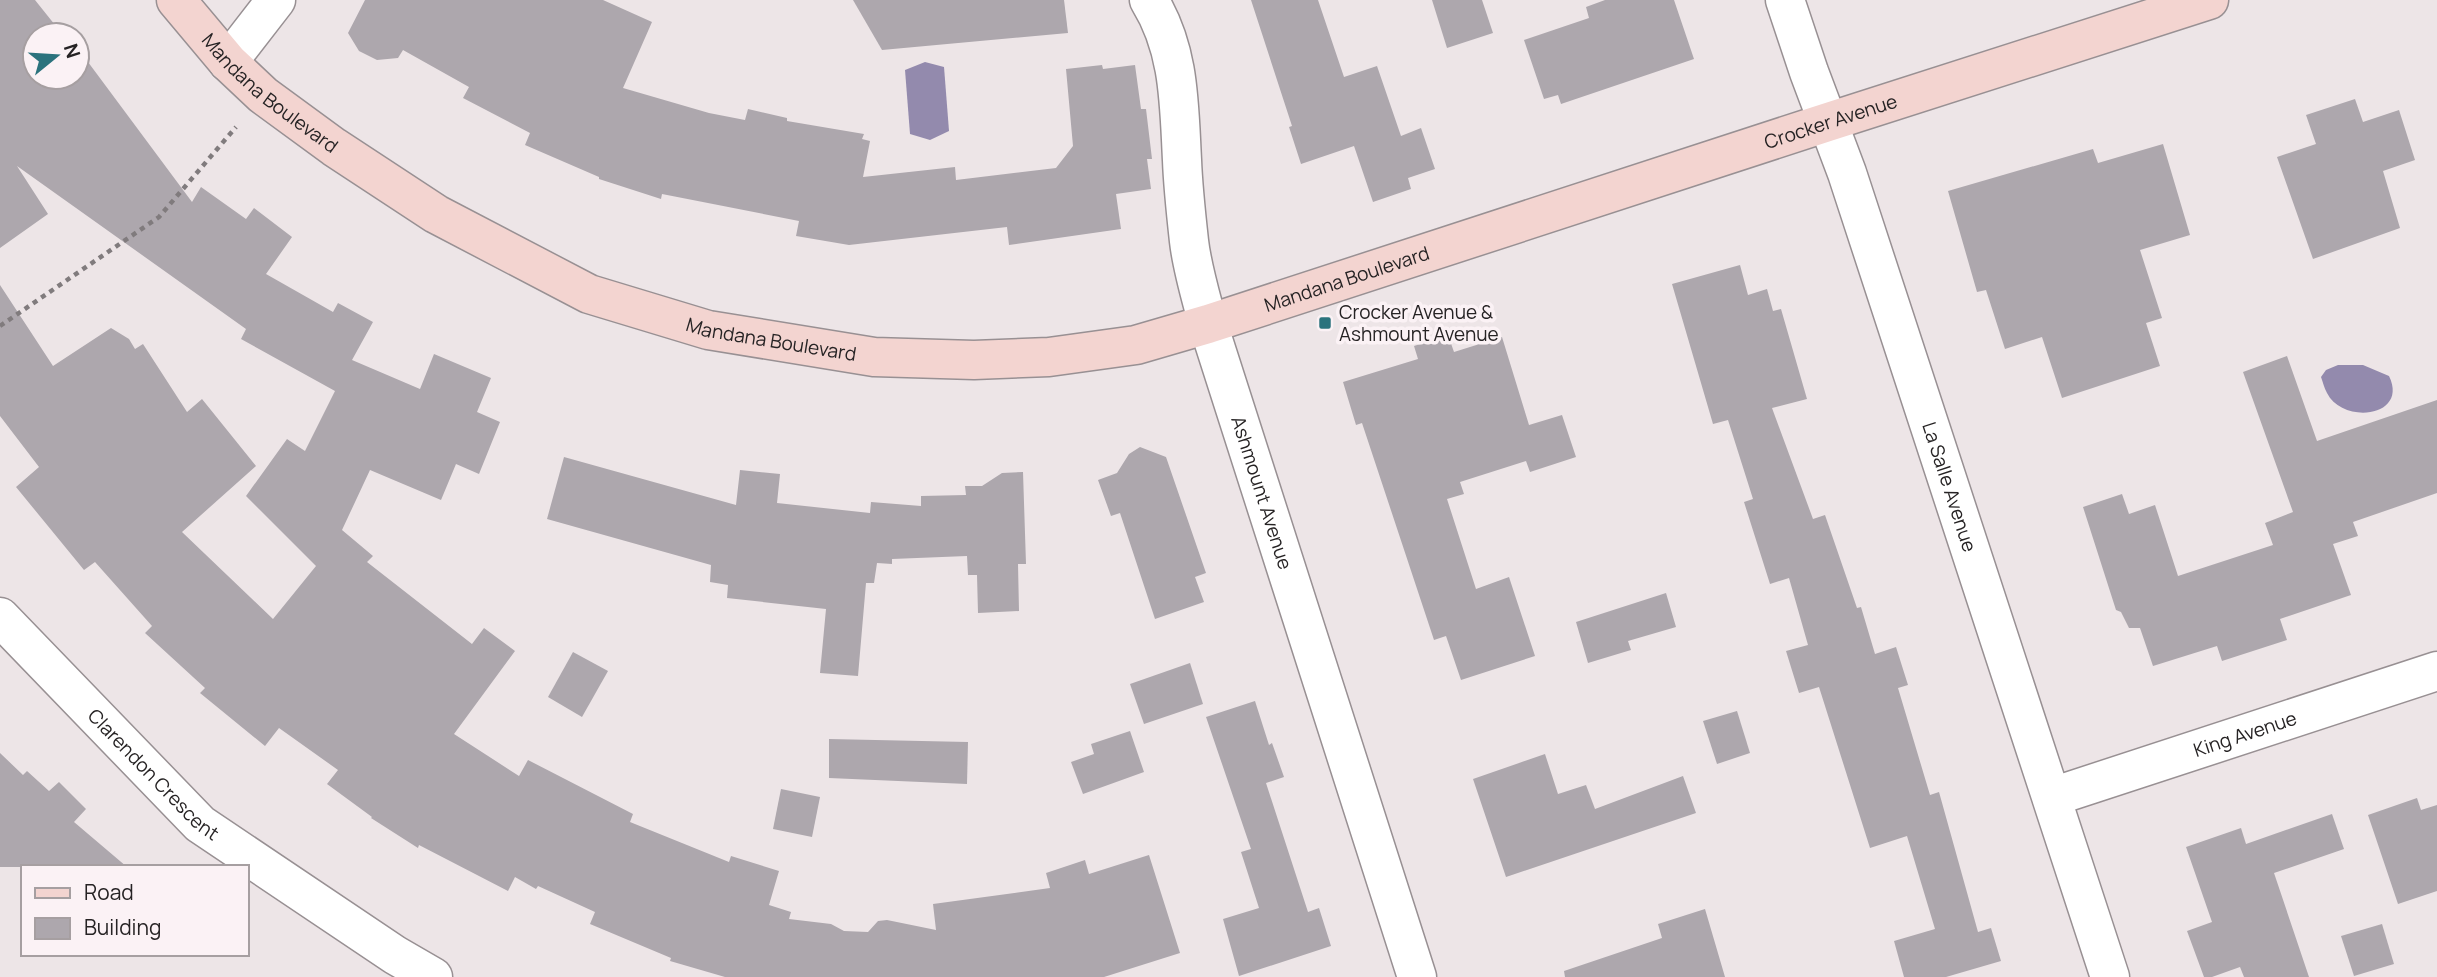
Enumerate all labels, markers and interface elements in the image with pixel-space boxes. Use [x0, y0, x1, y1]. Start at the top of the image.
north arrow [21, 21, 91, 91]
street label: Mandana Boulevard [196, 28, 343, 159]
text: N [58, 40, 87, 61]
street label: Crocker Avenue [1761, 88, 1900, 155]
street label: Mandana Boulevard [1261, 240, 1433, 318]
place label: Crocker Avenue & Ashmount Avenue [1339, 299, 1499, 347]
street label: Mandana Boulevard [683, 311, 858, 367]
marker: Crocker Avenue & Ashmount Avenue [1317, 315, 1333, 331]
street label: Ashmount Avenue [1225, 413, 1299, 573]
street label: La Salle Avenue [1916, 419, 1983, 555]
street label: Clarendon Crescent [82, 703, 224, 846]
street label: King Avenue [2190, 705, 2300, 763]
legend [21, 865, 248, 956]
text: Road [84, 878, 134, 906]
text: Building [84, 913, 161, 941]

